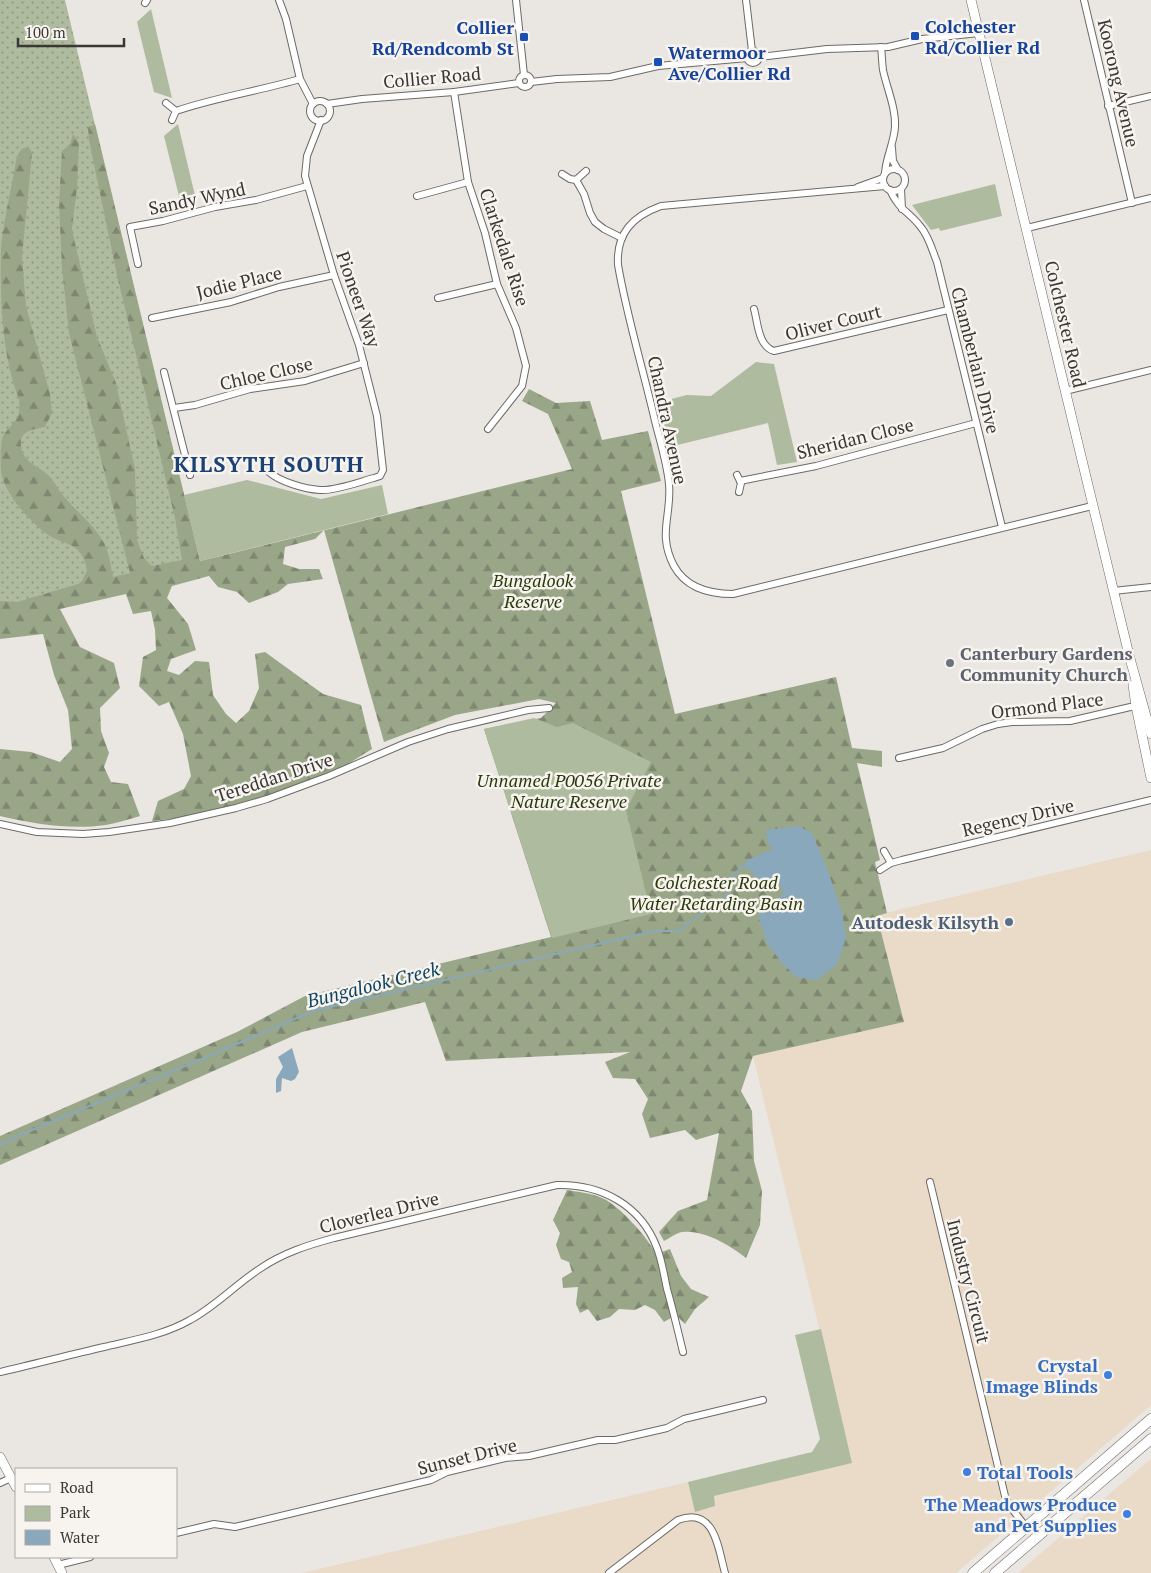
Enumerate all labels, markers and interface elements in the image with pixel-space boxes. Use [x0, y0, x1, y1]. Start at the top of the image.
place label: Colchester Rd/Collier Rd [925, 14, 1040, 59]
scale bar [18, 15, 124, 47]
place label: Collier Rd/Rendcomb St [372, 15, 514, 60]
street label: Koorong Avenue [1093, 17, 1145, 149]
text: 100 m [25, 22, 66, 42]
marker: Colchester Rd/Collier Rd [909, 30, 921, 42]
marker: Collier Rd/Rendcomb St [518, 31, 530, 43]
place label: Watermoor Ave/Collier Rd [668, 40, 791, 85]
marker: Watermoor Ave/Collier Rd [652, 56, 664, 68]
street label: Collier Road [382, 61, 482, 93]
street label: Sandy Wynd [146, 176, 248, 220]
street label: Clarkedale Rise [475, 185, 535, 309]
street label: Pioneer Way [331, 248, 387, 351]
street label: Colchester Road [1040, 258, 1092, 390]
street label: Jodie Place [194, 260, 284, 304]
street label: Chamberlain Drive [946, 284, 1006, 436]
street label: Oliver Court [782, 298, 884, 346]
street label: Chloe Close [217, 351, 315, 395]
street label: Chandra Avenue [643, 353, 693, 487]
street label: Sheridan Close [794, 412, 916, 464]
district label: KILSYTH SOUTH [174, 449, 364, 478]
park label: Bungalook Reserve [492, 568, 574, 613]
place label: Canterbury Gardens Community Church [960, 641, 1133, 686]
marker: Canterbury Gardens Community Church [944, 657, 956, 669]
street label: Ormond Place [989, 686, 1105, 724]
street label: Tereddan Drive [212, 747, 336, 807]
park label: Unnamed P0056 Private Nature Reserve [477, 768, 661, 813]
street label: Regency Drive [960, 792, 1076, 842]
park label: Colchester Road Water Retarding Basin [629, 870, 803, 915]
place label: Autodesk Kilsyth [852, 910, 999, 934]
marker: Autodesk Kilsyth [1003, 916, 1015, 928]
water label: Bungalook Creek [303, 955, 443, 1013]
street label: Cloverlea Drive [317, 1186, 441, 1238]
street label: Industry Circuit [942, 1216, 996, 1346]
place label: Crystal Image Blinds [986, 1353, 1098, 1398]
marker: Crystal Image Blinds [1102, 1369, 1114, 1381]
street label: Sunset Drive [415, 1432, 519, 1480]
place label: Total Tools [977, 1460, 1073, 1484]
marker: Total Tools [961, 1466, 973, 1478]
legend [15, 1468, 178, 1558]
text: Road [60, 1477, 93, 1497]
place label: The Meadows Produce and Pet Supplies [924, 1492, 1117, 1537]
text: Park [60, 1502, 90, 1522]
marker: The Meadows Produce and Pet Supplies [1121, 1508, 1133, 1520]
text: Water [60, 1527, 100, 1547]

